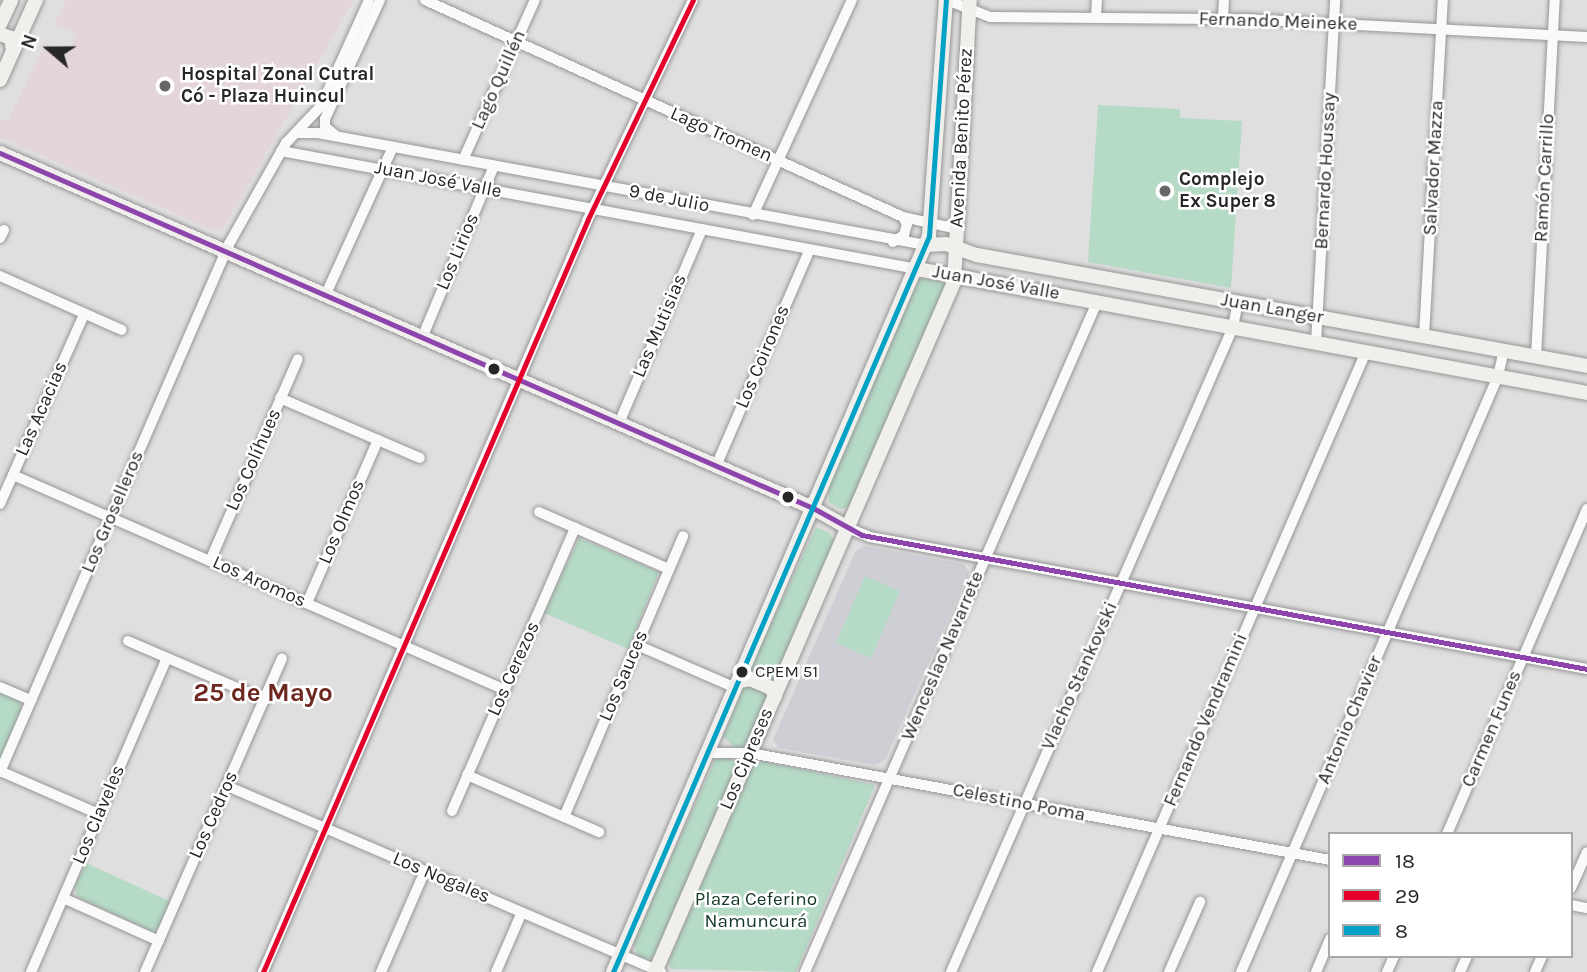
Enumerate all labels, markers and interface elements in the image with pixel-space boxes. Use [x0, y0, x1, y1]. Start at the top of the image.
street label: Fernando Meineke [1198, 8, 1358, 36]
north arrow [14, 14, 84, 84]
street label: Lago Quillén [467, 27, 531, 133]
text: N [17, 32, 42, 52]
street label: Avenida Benito Pérez [946, 48, 978, 228]
place label: Hospital Zonal Cutral Có - Plaza Huincul [181, 64, 374, 108]
marker: Hospital Zonal Cutral Có - Plaza Huincul [155, 76, 175, 96]
street label: Bernardo Houssay [1311, 92, 1341, 250]
street label: Salvador Mazza [1419, 100, 1449, 236]
street label: Lago Tromen [666, 102, 776, 168]
street label: Ramón Carrillo [1530, 113, 1560, 243]
street label: Juan José Valle [373, 157, 503, 203]
place label: Complejo Ex Super 8 [1179, 169, 1276, 213]
street label: 9 de Julio [627, 180, 711, 218]
marker: Complejo Ex Super 8 [1157, 183, 1173, 199]
street label: Los Lirios [432, 210, 484, 294]
street label: Juan José Valle [931, 261, 1061, 305]
street label: Las Mutisias [628, 271, 692, 381]
street label: Juan Langer [1219, 289, 1325, 329]
street label: Los Coirones [731, 302, 795, 412]
street label: Las Acacias [11, 358, 73, 460]
unlabelled marker [487, 362, 501, 376]
street label: Los Colíhues [221, 405, 287, 515]
street label: Los Groselleros [77, 447, 149, 577]
street label: Los Olmos [314, 476, 370, 568]
unlabelled marker [781, 490, 795, 504]
street label: Los Aromos [209, 551, 309, 613]
street label: Wenceslao Navarrete [897, 568, 989, 744]
street label: Vlacho Stankovski [1037, 598, 1123, 754]
street label: Los Cerezos [483, 618, 545, 720]
street label: Los Sauces [595, 627, 653, 725]
street label: Fernando Vendramini [1159, 630, 1253, 810]
street label: Antonio Chavier [1313, 652, 1387, 788]
place label: CPEM 51 [755, 662, 818, 682]
marker: CPEM 51 [735, 665, 749, 679]
street label: Carmen Funes [1457, 667, 1527, 791]
district label: 25 de Mayo [193, 677, 333, 709]
street label: Los Cipreses [715, 705, 779, 813]
street label: Los Claveles [68, 762, 130, 868]
street label: Los Cedros [185, 768, 243, 862]
street label: Celestino Poma [951, 779, 1087, 827]
legend [1328, 832, 1573, 958]
street label: Los Nogales [389, 847, 493, 909]
text: 18 [1395, 849, 1415, 873]
text: 29 [1395, 884, 1419, 908]
park label: Plaza Ceferino Namuncurá [695, 889, 817, 933]
text: 8 [1395, 919, 1408, 943]

